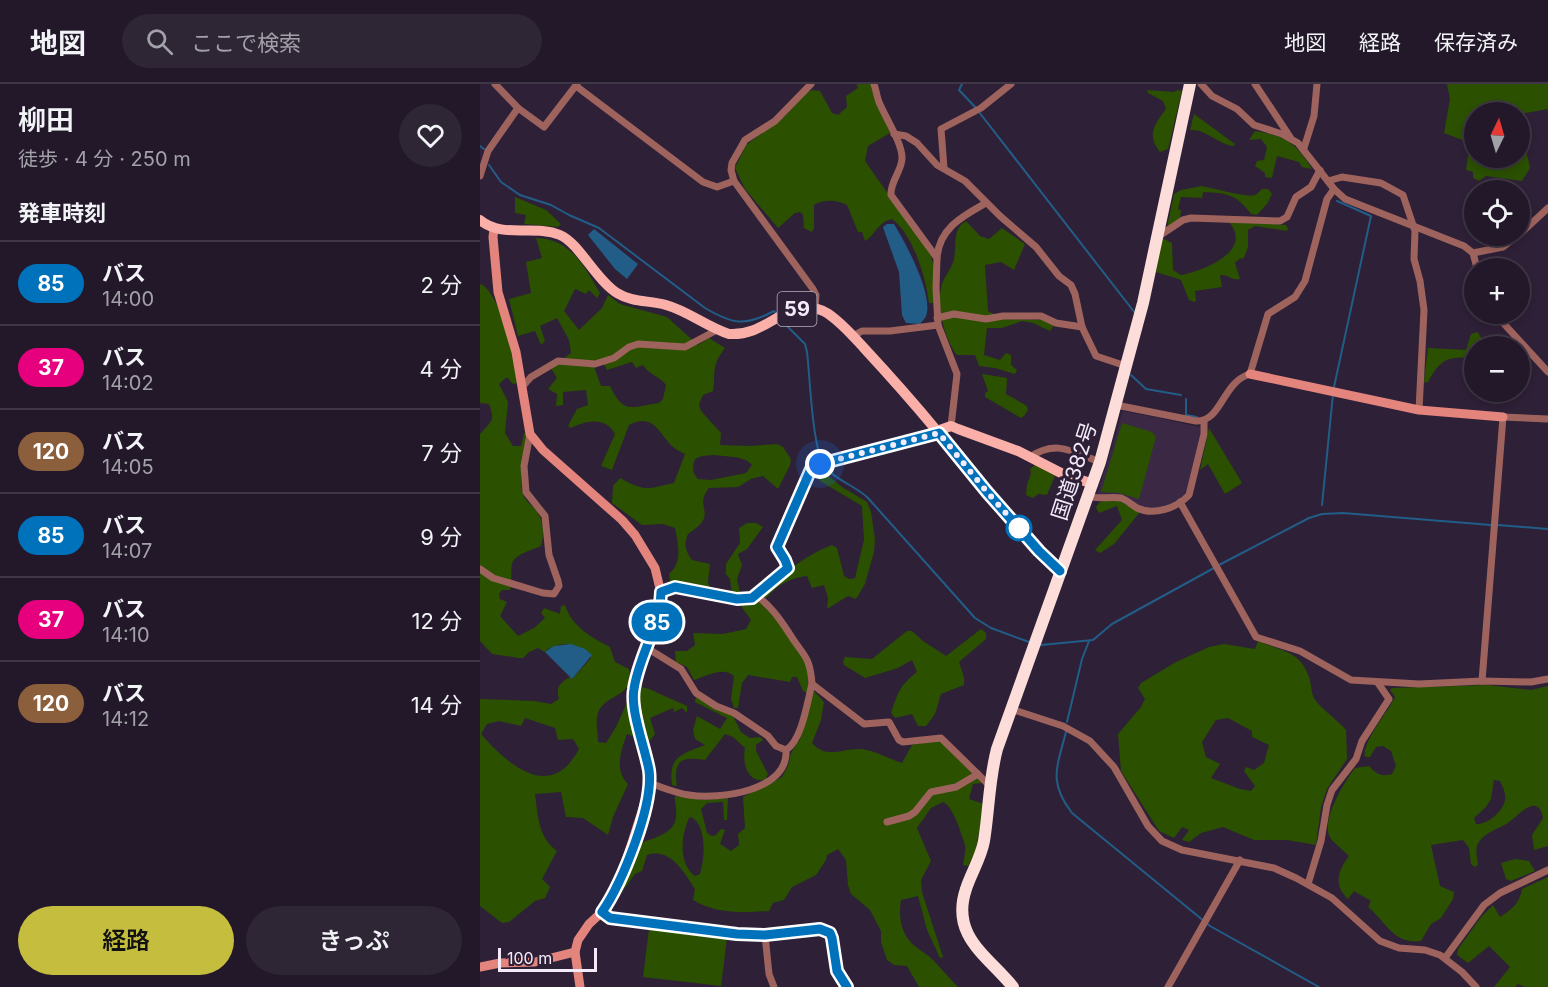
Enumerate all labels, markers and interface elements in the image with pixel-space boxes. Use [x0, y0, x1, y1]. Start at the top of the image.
search box [122, 14, 542, 68]
icon: search [143, 25, 176, 58]
text: 地図 [30, 26, 86, 60]
text: ここで検索 [191, 30, 301, 56]
text: 地図 [1284, 30, 1326, 55]
text: 経路 [1359, 30, 1401, 55]
text: 保存済み [1434, 30, 1518, 55]
north arrow [1464, 102, 1530, 168]
map controls [1464, 102, 1530, 402]
text: 柳田 [18, 103, 74, 137]
button: heart [399, 104, 462, 167]
text: 徒歩 · 4 分 · 250 m [18, 147, 191, 171]
button: locate [1464, 180, 1530, 246]
text: 発車時刻 [18, 200, 106, 226]
button: + [1464, 258, 1530, 324]
text: バス [102, 260, 146, 286]
text: 85 [37, 271, 65, 296]
text: 2 分 [420, 272, 462, 298]
text: 14:00 [102, 287, 154, 311]
road number: 59 [778, 292, 816, 326]
button: − [1464, 336, 1530, 402]
text: バス [102, 344, 146, 370]
text: 37 [38, 355, 64, 380]
text: 4 分 [420, 356, 462, 382]
text: 14:02 [102, 371, 154, 395]
street label: 国道382号 [1046, 419, 1102, 523]
text: バス [102, 428, 146, 454]
text: 120 [33, 439, 69, 464]
text: 7 分 [421, 440, 462, 466]
your location [805, 449, 835, 479]
text: 14:05 [102, 455, 154, 479]
text: バス [102, 512, 146, 538]
unlabelled marker [1006, 515, 1032, 541]
text: 85 [37, 523, 65, 548]
text: 9 分 [420, 524, 462, 550]
text: 14:07 [102, 539, 152, 563]
text: バス [102, 596, 146, 622]
line badge: 85 [630, 602, 684, 642]
text: 37 [38, 607, 64, 632]
text: 12 分 [411, 608, 462, 634]
text: 85 [643, 610, 671, 635]
text: 14:10 [102, 623, 150, 647]
text: バス [102, 680, 146, 706]
text: 120 [33, 691, 69, 716]
text: 14 分 [411, 692, 462, 718]
text: 14:12 [102, 707, 149, 731]
button: 経路 [18, 906, 234, 975]
button: きっぷ [246, 906, 462, 975]
scale bar [498, 945, 597, 972]
text: 100 m [507, 948, 552, 968]

